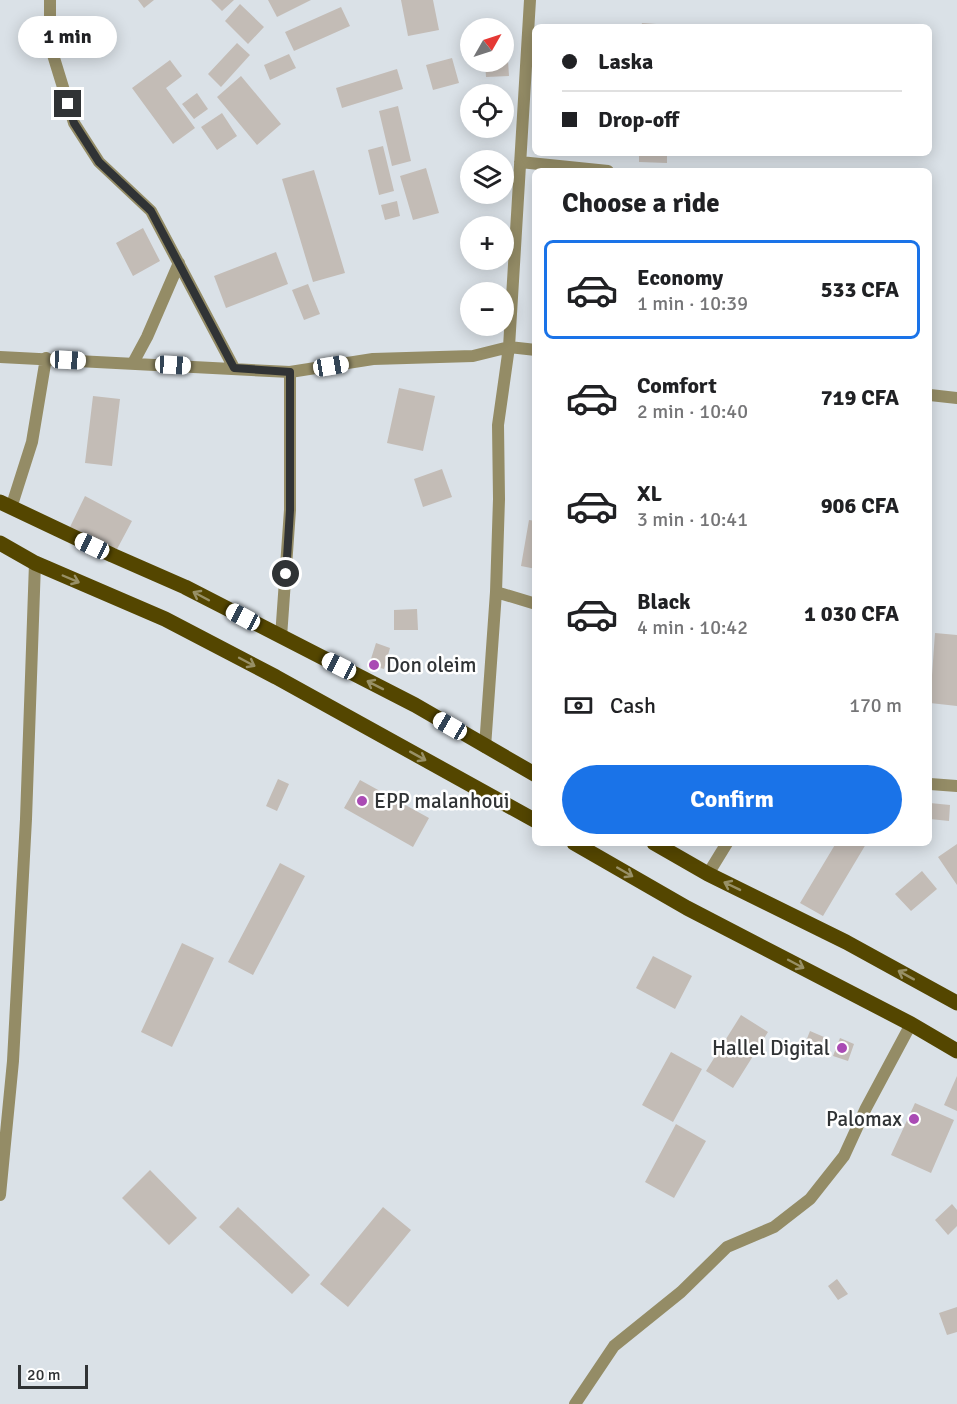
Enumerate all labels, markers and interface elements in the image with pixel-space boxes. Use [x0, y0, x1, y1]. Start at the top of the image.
callout: 1 min [19, 17, 118, 59]
north arrow [460, 18, 514, 72]
map controls [460, 18, 514, 336]
text: 1 min [43, 24, 92, 49]
text: Laska [598, 48, 653, 75]
button: locate [460, 84, 514, 138]
route end [54, 90, 81, 117]
text: Drop-off [598, 106, 679, 133]
button: layers [460, 150, 514, 204]
text: Choose a ride [562, 187, 720, 220]
button: + [460, 216, 514, 270]
icon: car [565, 263, 619, 317]
text: Economy [637, 264, 723, 291]
text: 533 CFA [821, 276, 899, 303]
button: − [460, 282, 514, 336]
text: 1 min · 10:39 [637, 291, 748, 316]
car [50, 350, 86, 370]
car [312, 354, 350, 378]
car [155, 355, 191, 375]
icon: car [565, 371, 619, 425]
text: Comfort [637, 372, 717, 399]
text: 719 CFA [821, 384, 899, 411]
text: 2 min · 10:40 [637, 399, 748, 424]
icon: car [565, 479, 619, 533]
text: XL [637, 480, 662, 507]
text: 906 CFA [821, 492, 899, 519]
text: 3 min · 10:41 [637, 507, 748, 532]
car [72, 530, 112, 562]
route start [272, 560, 299, 587]
one-way arrow [61, 574, 80, 585]
icon: car [565, 587, 619, 641]
text: Black [637, 588, 691, 615]
one-way arrow [193, 589, 211, 601]
text: 1 030 CFA [804, 600, 899, 627]
car [223, 601, 263, 633]
text: 4 min · 10:42 [637, 615, 748, 640]
car [319, 650, 359, 682]
place label: Don oleim [386, 652, 476, 678]
one-way arrow [238, 656, 255, 668]
marker: Don oleim [367, 658, 381, 672]
one-way arrow [366, 678, 384, 690]
icon: cash [562, 689, 595, 722]
text: Cash [610, 692, 656, 719]
text: 170 m [849, 693, 902, 718]
car [430, 709, 470, 743]
one-way arrow [409, 750, 426, 762]
button: Confirm [562, 765, 902, 834]
place label: EPP malanhoui [374, 788, 509, 814]
marker: EPP malanhoui [355, 794, 369, 808]
one-way arrow [616, 866, 633, 878]
one-way arrow [724, 879, 742, 891]
one-way arrow [787, 959, 805, 971]
one-way arrow [898, 969, 915, 981]
place label: Hallel Digital [712, 1035, 830, 1061]
marker: Hallel Digital [835, 1041, 849, 1055]
place label: Palomax [826, 1106, 902, 1132]
marker: Palomax [907, 1112, 921, 1126]
scale bar [18, 1362, 88, 1390]
text: 20 m [27, 1365, 61, 1385]

